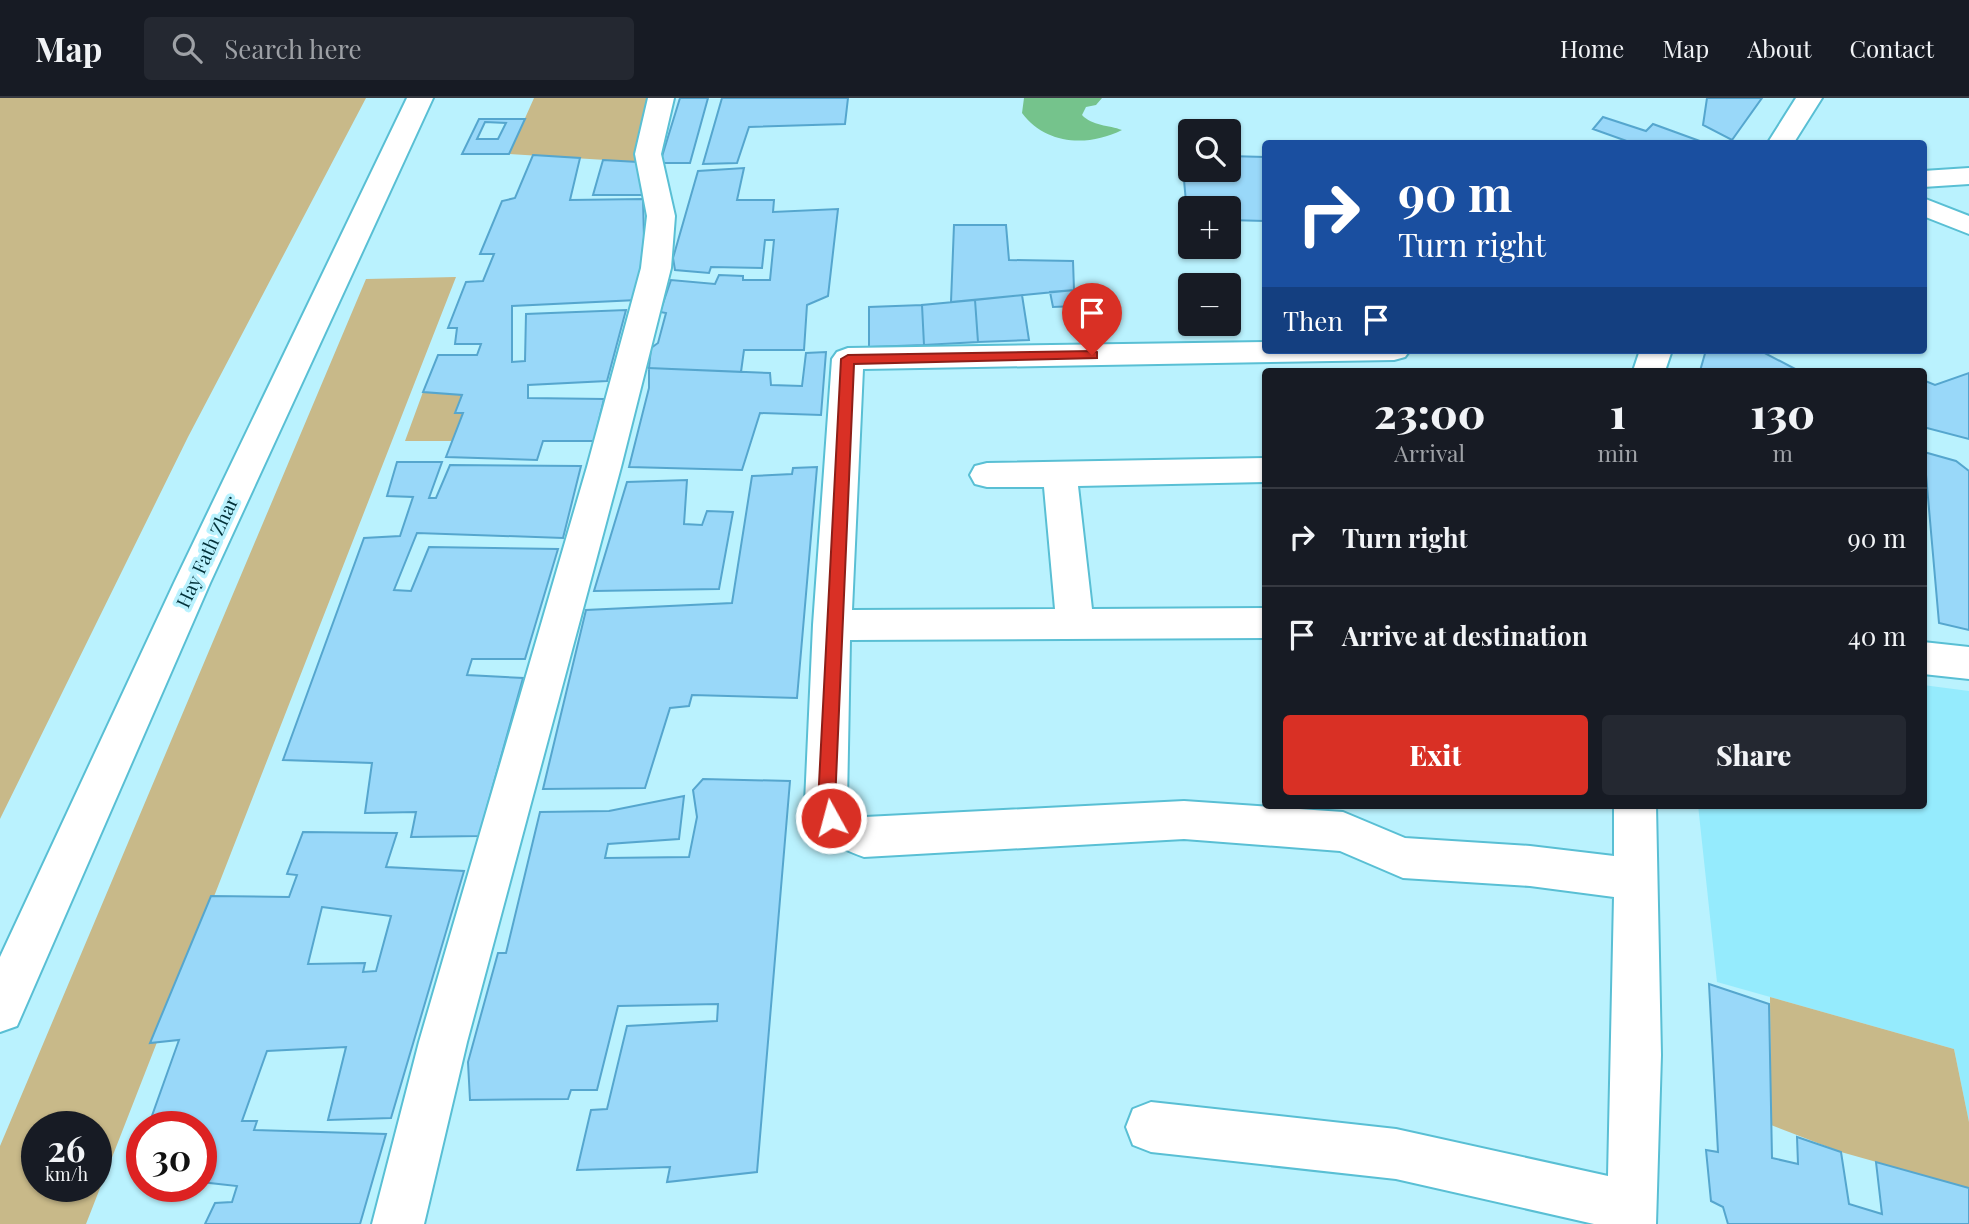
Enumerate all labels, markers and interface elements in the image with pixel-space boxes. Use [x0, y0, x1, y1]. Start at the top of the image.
search box [144, 17, 634, 80]
text: Map [35, 26, 102, 70]
icon: search [168, 29, 206, 67]
text: Search here [224, 31, 362, 66]
text: Home [1560, 32, 1624, 64]
text: Map [1662, 32, 1709, 64]
text: About [1747, 32, 1811, 64]
text: Contact [1849, 32, 1934, 64]
map controls [1178, 119, 1241, 336]
button: search [1178, 119, 1241, 182]
text: 90 m [1398, 159, 1512, 224]
icon: right [1283, 168, 1374, 259]
button: + [1178, 196, 1241, 259]
text: Turn right [1398, 222, 1546, 265]
button: − [1178, 273, 1241, 336]
pin [1062, 283, 1122, 355]
icon: arrive [1073, 294, 1111, 332]
icon: arrive [1357, 301, 1395, 339]
text: Then [1283, 303, 1343, 338]
text: 23:00 [1374, 384, 1485, 440]
text: 1 [1610, 384, 1626, 440]
text: 130 [1750, 384, 1815, 440]
text: Arrival [1394, 437, 1465, 468]
text: min [1597, 437, 1638, 468]
text: m [1772, 437, 1793, 468]
street label: Hay Fath Zhar [169, 491, 244, 612]
icon: right [1283, 518, 1321, 556]
text: Turn right [1342, 520, 1468, 555]
text: 90 m [1848, 520, 1906, 555]
icon: arrive [1283, 616, 1321, 654]
text: Arrive at destination [1342, 618, 1588, 653]
text: 40 m [1848, 618, 1906, 653]
button: Exit [1283, 715, 1588, 795]
button: Share [1602, 715, 1906, 795]
position arrow [794, 781, 868, 855]
speed limit sign: 30 [126, 1111, 217, 1202]
text: 26 [48, 1124, 85, 1171]
text: km/h [45, 1162, 88, 1186]

